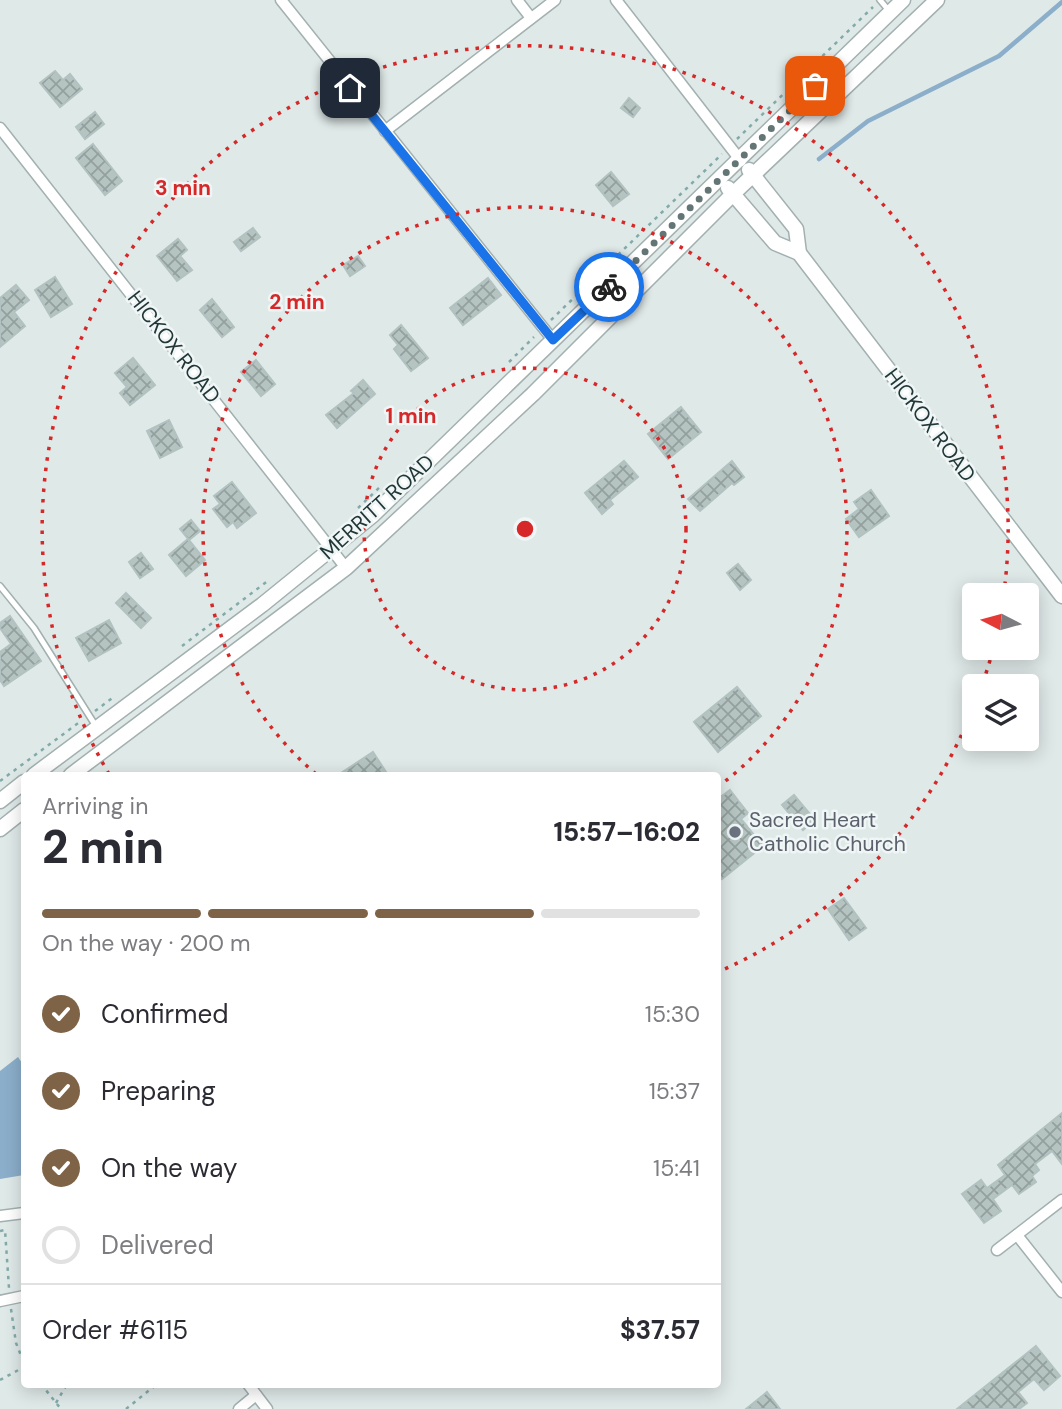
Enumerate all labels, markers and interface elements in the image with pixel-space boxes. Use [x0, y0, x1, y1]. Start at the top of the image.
pin [785, 56, 845, 116]
pin [320, 58, 380, 118]
icon: bag [796, 67, 834, 105]
icon: home [331, 69, 369, 107]
text: 3 min [155, 174, 211, 202]
courier [574, 252, 644, 322]
icon: bike [590, 268, 628, 306]
street label: HICKOX ROAD [121, 285, 227, 409]
text: 2 min [269, 288, 325, 316]
street label: HICKOX ROAD [878, 363, 982, 487]
text: 1 min [385, 402, 437, 430]
street label: MERRITT ROAD [314, 448, 440, 566]
centre of rings [513, 517, 537, 541]
north arrow [962, 583, 1040, 660]
map controls [962, 583, 1039, 751]
button: layers [962, 674, 1039, 751]
text: Arriving in [42, 791, 148, 821]
place label: Sacred Heart Catholic Church [749, 806, 906, 858]
text: 15:57–16:02 [553, 815, 700, 849]
text: 2 min [42, 817, 164, 877]
marker: Sacred Heart Catholic Church [727, 824, 743, 840]
text: On the way · 200 m [42, 928, 251, 958]
icon: check [42, 995, 80, 1033]
text: Confirmed [101, 997, 228, 1031]
text: 15:30 [645, 999, 700, 1029]
icon: check [42, 1072, 80, 1110]
text: Preparing [101, 1074, 216, 1108]
text: 15:37 [649, 1076, 700, 1106]
icon: check [42, 1149, 80, 1187]
text: On the way [101, 1151, 237, 1185]
text: 15:41 [653, 1153, 700, 1183]
text: Delivered [101, 1228, 214, 1262]
text: Order #6115 [42, 1313, 188, 1347]
text: $37.57 [620, 1313, 700, 1347]

